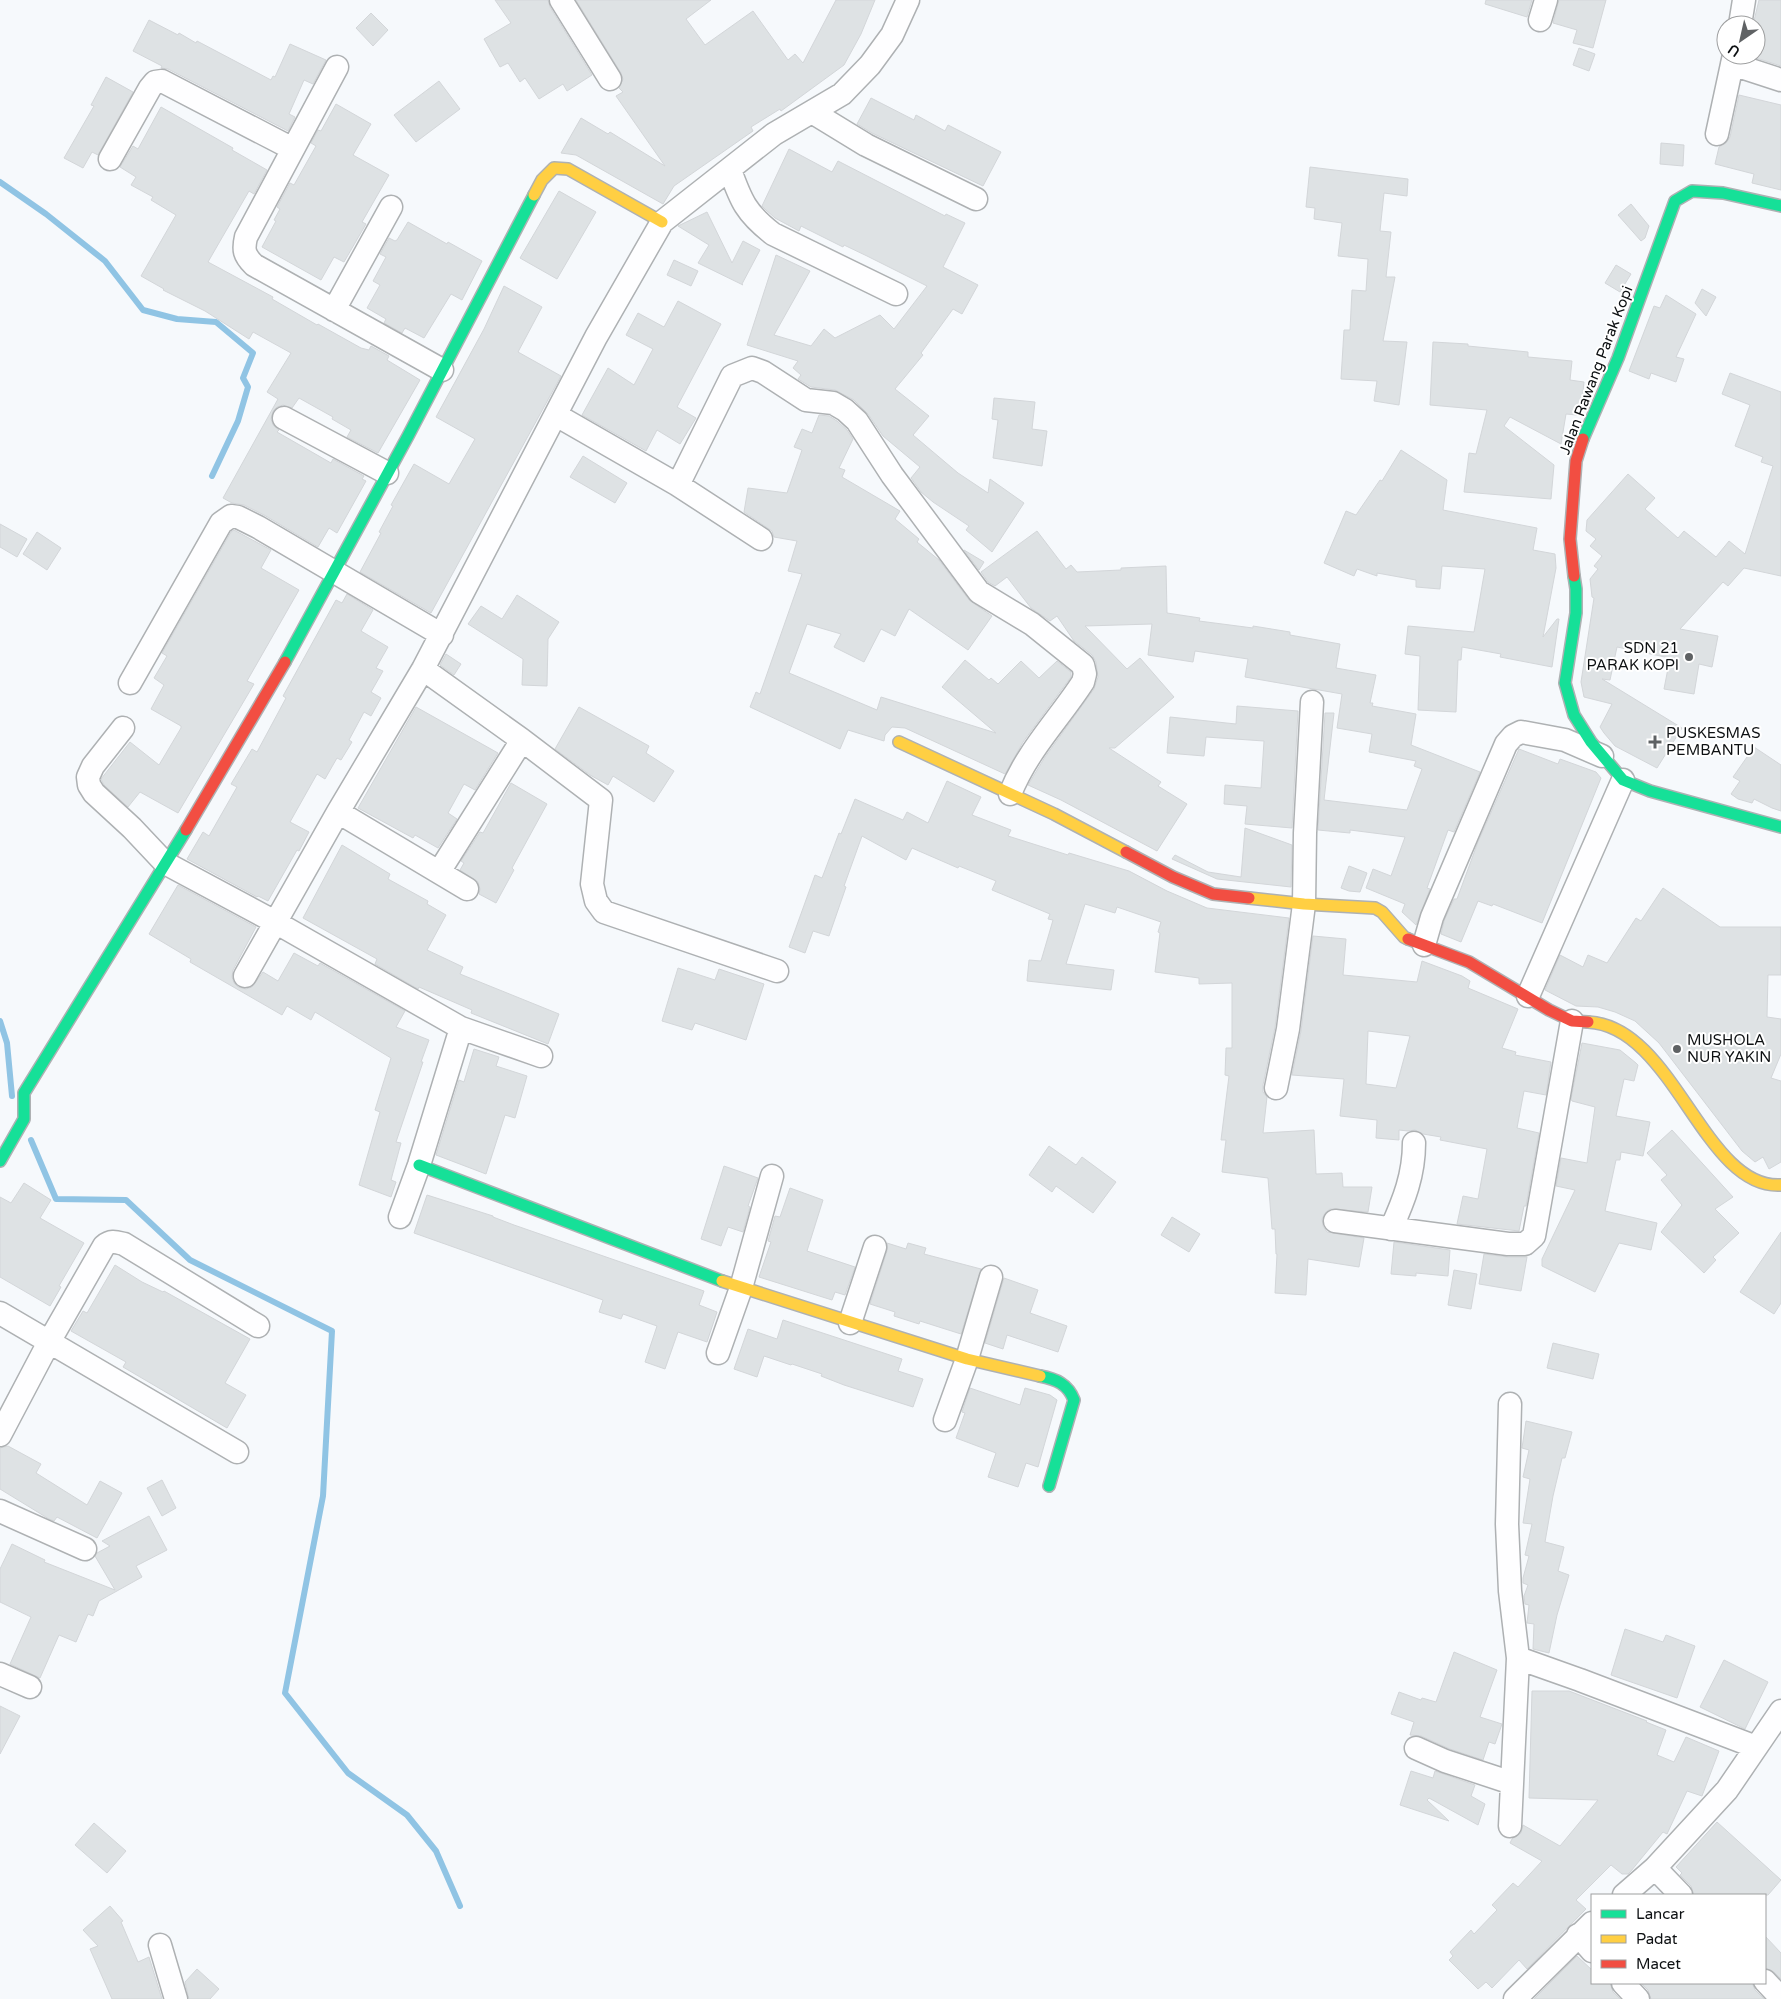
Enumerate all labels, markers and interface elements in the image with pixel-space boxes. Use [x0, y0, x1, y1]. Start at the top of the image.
north arrow [1716, 15, 1766, 65]
text: U [1725, 40, 1743, 60]
street label: Jalan Rawang Parak Kopi [1556, 283, 1636, 457]
place label: SDN 21 PARAK KOPI [1586, 639, 1679, 674]
marker: SDN 21 PARAK KOPI [1683, 651, 1695, 663]
place label: PUSKESMAS PEMBANTU [1666, 724, 1760, 759]
marker: PUSKESMAS PEMBANTU [1648, 735, 1662, 749]
place label: MUSHOLA NUR YAKIN [1687, 1031, 1771, 1066]
marker: MUSHOLA NUR YAKIN [1671, 1043, 1683, 1055]
legend [1591, 1894, 1766, 1984]
text: Lancar [1636, 1905, 1685, 1923]
text: Padat [1636, 1930, 1678, 1948]
text: Macet [1636, 1955, 1681, 1973]

